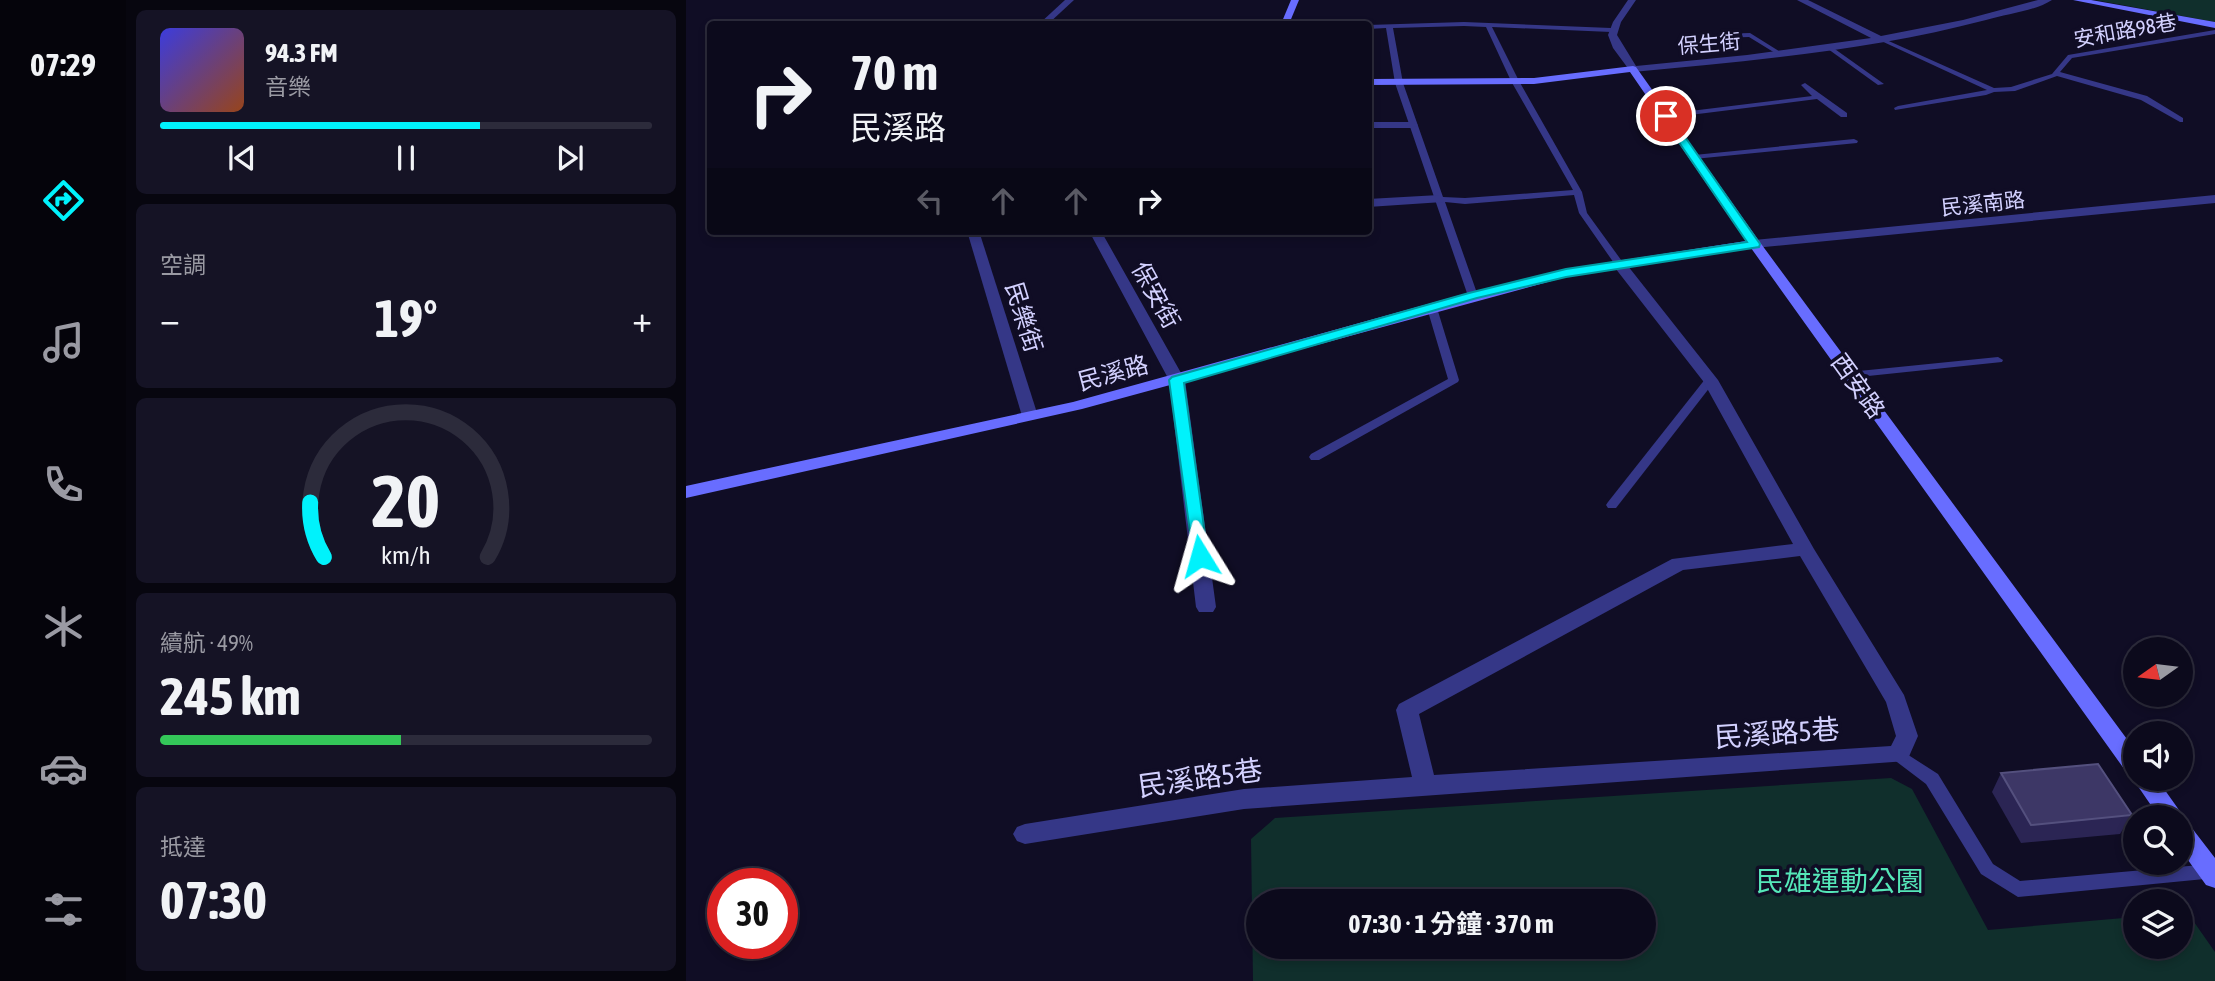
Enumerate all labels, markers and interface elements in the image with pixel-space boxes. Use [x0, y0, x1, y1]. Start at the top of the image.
street label: 安和路98巷 [2072, 9, 2178, 51]
street label: 保生街 [1677, 28, 1741, 58]
text: 94.3 FM [265, 38, 338, 68]
text: 70 m [850, 44, 938, 100]
text: 07:29 [30, 46, 96, 83]
icon: right [735, 49, 826, 140]
text: 音樂 [265, 74, 311, 100]
pin [1636, 86, 1696, 146]
icon: arrive [1647, 97, 1685, 135]
text: 民溪路 [850, 109, 946, 146]
icon: previous [223, 139, 261, 177]
icon: pause [387, 139, 425, 177]
icon: next [551, 139, 589, 177]
icon: directions [39, 176, 88, 225]
icon: left [911, 182, 949, 220]
icon: ahead [984, 182, 1022, 220]
icon: ahead [1057, 182, 1095, 220]
icon: right [1130, 182, 1168, 220]
street label: 民溪南路 [1940, 187, 2026, 219]
text: 空調 [160, 252, 206, 278]
street label: 保安街 [1127, 257, 1185, 333]
street label: 民樂街 [1001, 279, 1047, 355]
text: 19° [374, 288, 438, 348]
text: − [160, 297, 180, 340]
text: + [632, 297, 652, 340]
icon: music [39, 318, 88, 367]
street label: 西安路 [1826, 349, 1890, 423]
street label: 民溪路 [1075, 351, 1151, 395]
text: 20 [372, 459, 440, 542]
icon: phone [39, 460, 88, 509]
position arrow [1163, 519, 1237, 593]
text: km/h [381, 540, 431, 568]
icon: climate [39, 602, 88, 651]
text: 續航 · 49% [160, 630, 253, 656]
north arrow [2123, 637, 2193, 707]
map controls [2123, 637, 2193, 959]
text: 245 km [160, 666, 301, 726]
street label: 民溪路5巷 [1713, 713, 1841, 753]
button: sound [2123, 721, 2193, 791]
icon: car [39, 744, 88, 793]
street label: 民溪路5巷 [1136, 753, 1264, 803]
button: search [2123, 805, 2193, 875]
text: 抵達 [160, 834, 206, 860]
park label: 民雄運動公園 [1756, 865, 1924, 897]
speed limit sign: 30 [707, 868, 798, 959]
text: 07:30 [160, 870, 267, 930]
icon: filters [39, 885, 88, 934]
button: layers [2123, 889, 2193, 959]
text: 07:30 · 1 分鐘 · 370 m [1348, 909, 1554, 939]

